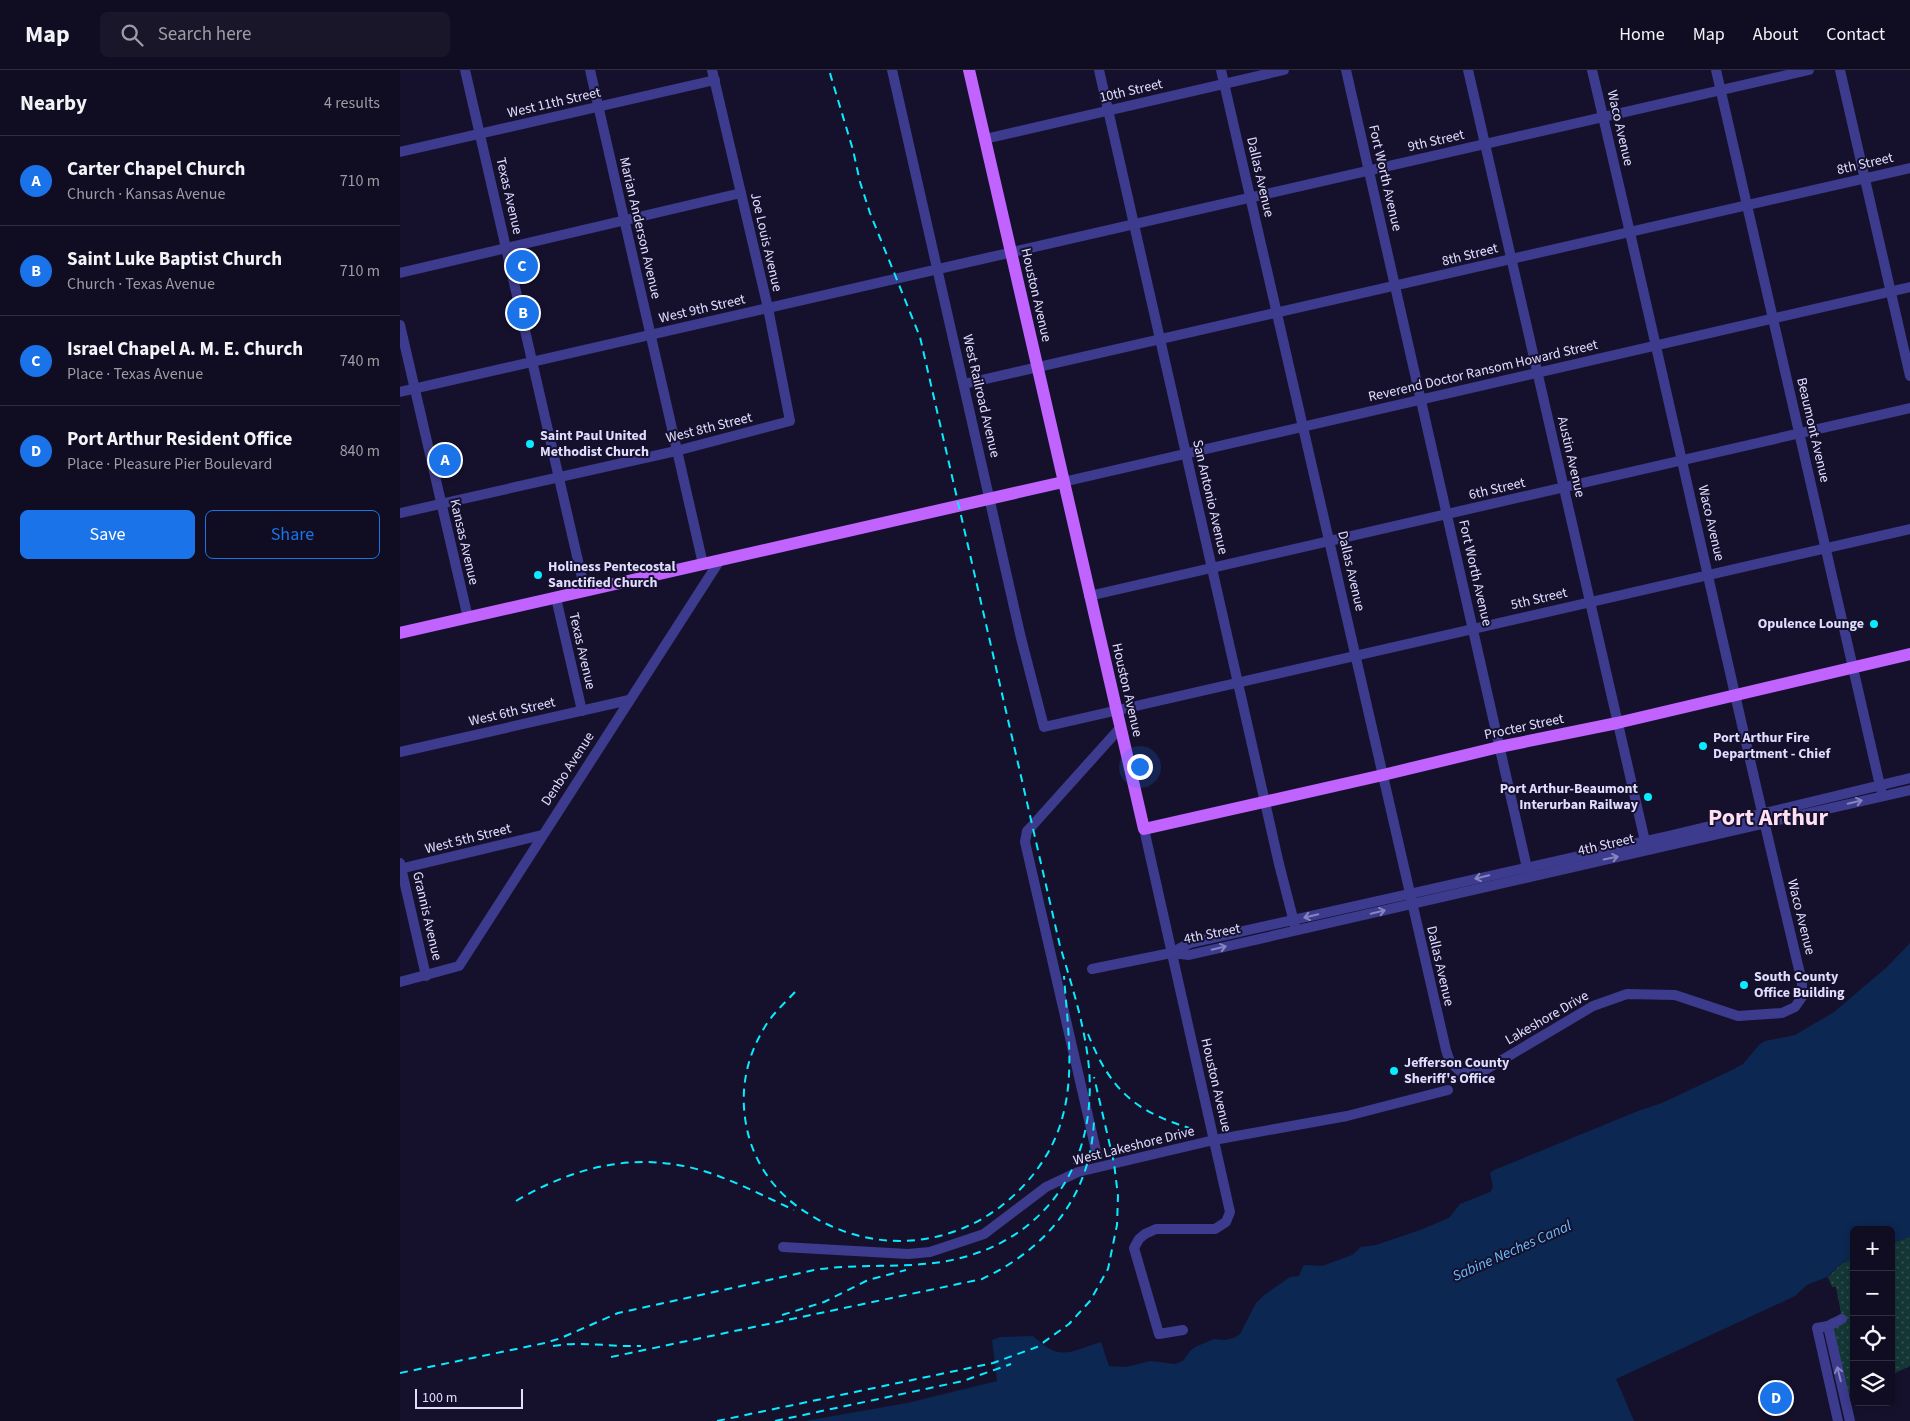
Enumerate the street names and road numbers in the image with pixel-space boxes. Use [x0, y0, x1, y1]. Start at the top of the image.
street label: 10th Street [1098, 74, 1165, 108]
street label: West 11th Street [505, 82, 603, 123]
street label: Waco Avenue [1602, 88, 1638, 168]
street label: Fort Worth Avenue [1363, 123, 1407, 233]
street label: 9th Street [1406, 125, 1466, 157]
street label: Dallas Avenue [1241, 135, 1279, 219]
street label: 8th Street [1835, 148, 1895, 180]
street label: Marian Anderson Avenue [614, 155, 666, 301]
street label: Texas Avenue [490, 156, 528, 236]
street label: Joe Louis Avenue [745, 190, 787, 294]
street label: 8th Street [1440, 238, 1500, 272]
street label: Houston Avenue [1015, 246, 1057, 344]
street label: West 9th Street [657, 289, 748, 329]
street label: West Railroad Avenue [957, 332, 1005, 460]
street label: Reverend Doctor Ransom Howard Street [1366, 335, 1600, 407]
street label: Beaumont Avenue [1791, 376, 1835, 485]
street label: West 8th Street [664, 408, 754, 448]
street label: Austin Avenue [1552, 415, 1590, 499]
street label: San Antonio Avenue [1187, 438, 1233, 556]
street label: 6th Street [1467, 473, 1527, 505]
street label: Waco Avenue [1693, 483, 1729, 563]
street label: Kansas Avenue [444, 497, 484, 587]
street label: Fort Worth Avenue [1453, 518, 1497, 628]
street label: Dallas Avenue [1332, 529, 1370, 613]
street label: 5th Street [1509, 583, 1569, 615]
street label: Texas Avenue [563, 611, 601, 691]
street label: Houston Avenue [1106, 641, 1148, 739]
street label: West 6th Street [467, 692, 558, 732]
street label: Procter Street [1482, 709, 1566, 745]
street label: Denbo Avenue [537, 728, 599, 810]
street label: West 5th Street [423, 819, 513, 859]
street label: 4th Street [1576, 829, 1636, 861]
street label: Grannis Avenue [407, 870, 447, 963]
street label: Waco Avenue [1782, 877, 1820, 957]
street label: 4th Street [1182, 919, 1242, 949]
street label: Dallas Avenue [1421, 924, 1459, 1008]
street label: Lakeshore Drive [1502, 986, 1592, 1050]
street label: Houston Avenue [1195, 1036, 1237, 1134]
street label: West Lakeshore Drive [1071, 1121, 1197, 1171]

